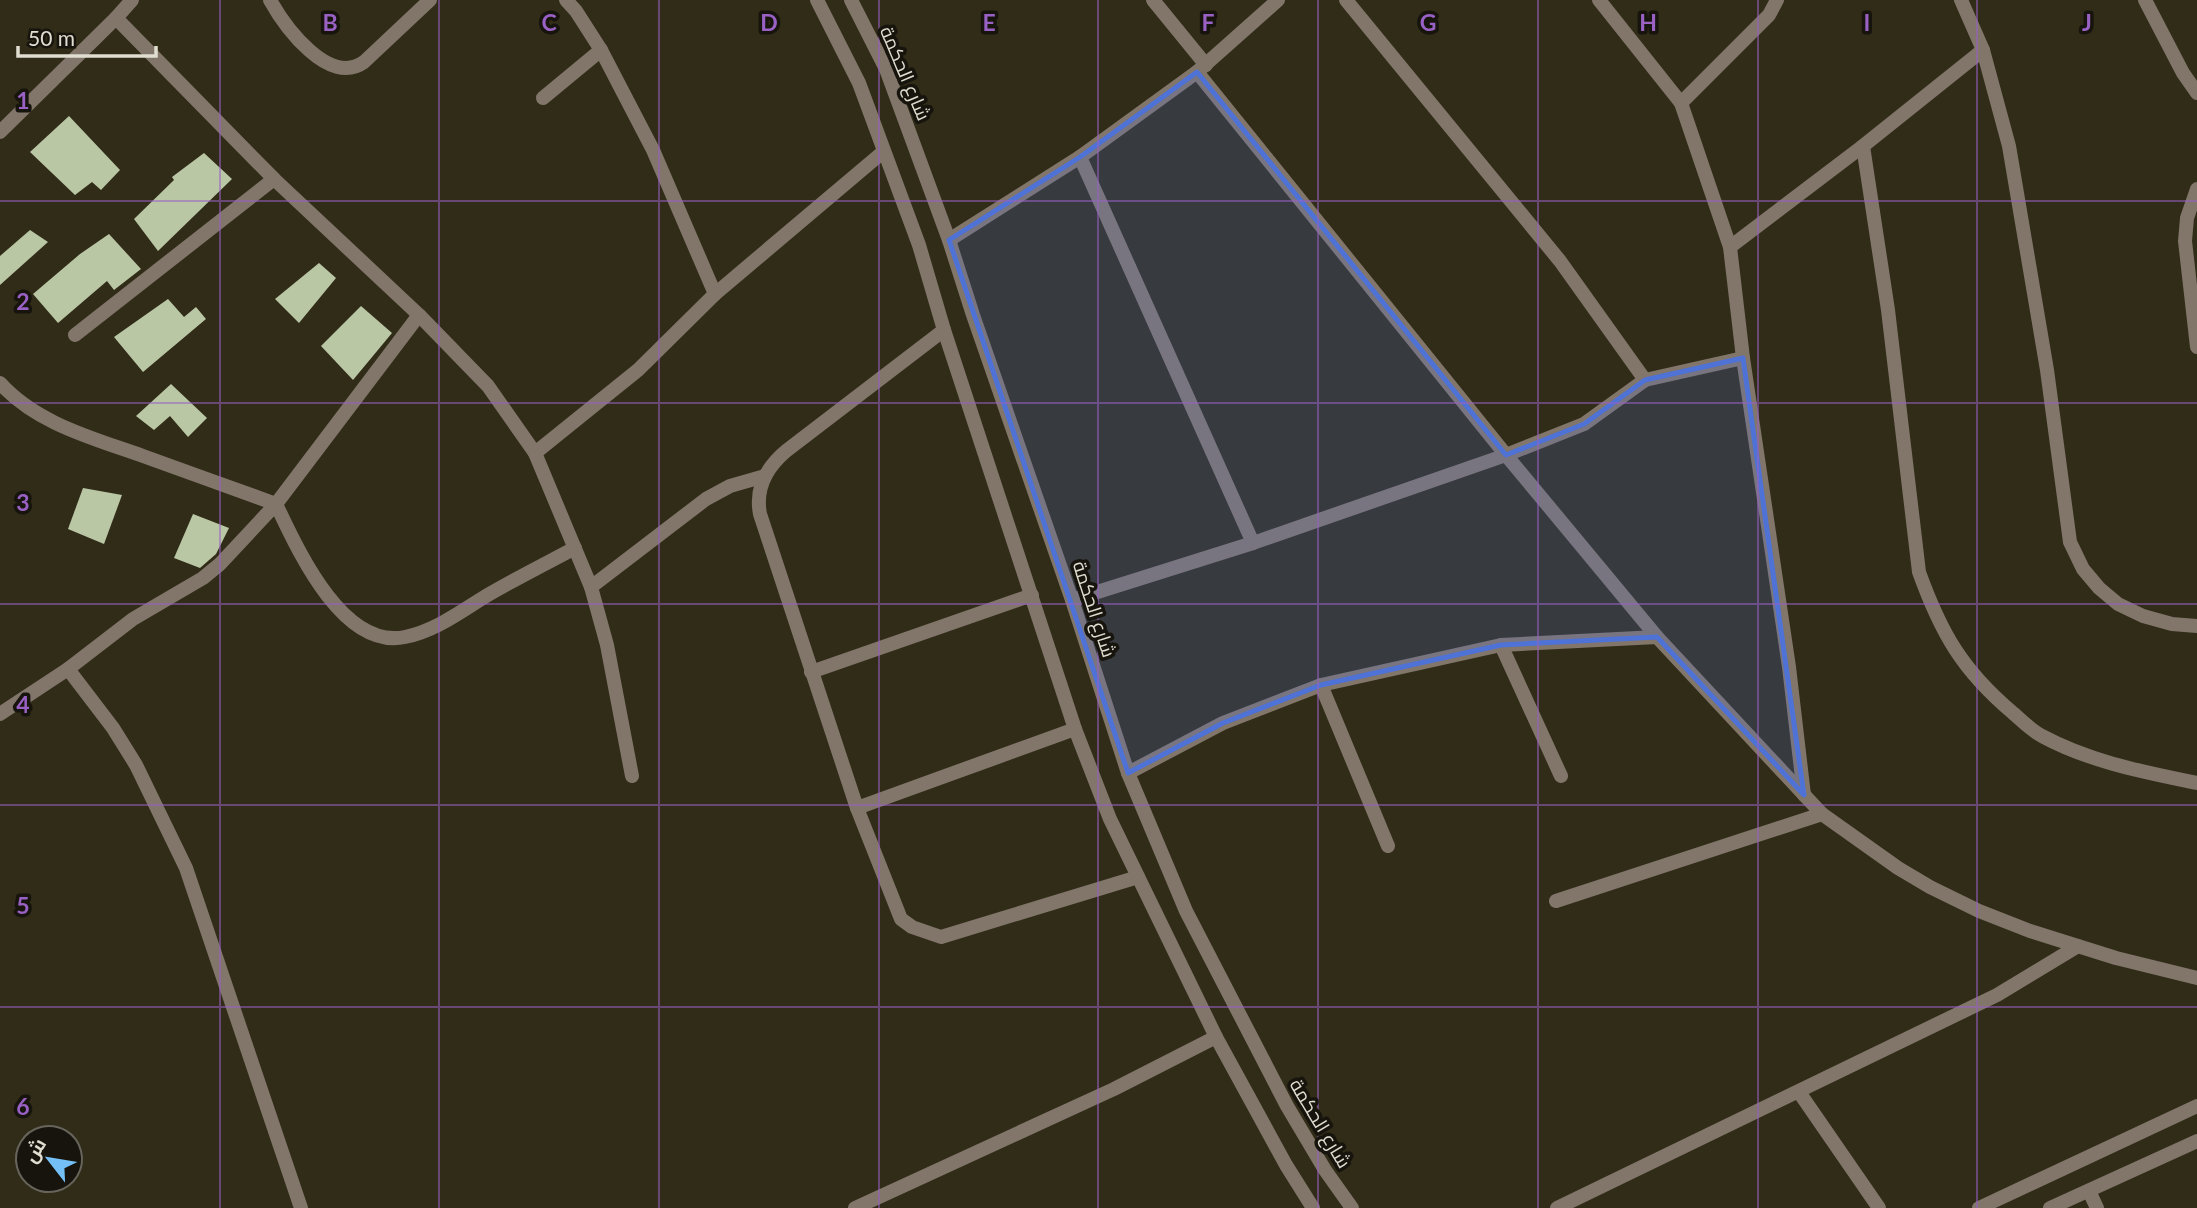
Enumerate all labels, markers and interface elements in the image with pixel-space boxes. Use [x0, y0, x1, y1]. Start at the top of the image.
text: B [322, 8, 338, 36]
text: C [541, 8, 557, 36]
text: D [760, 8, 778, 36]
text: E [982, 8, 996, 36]
text: F [1201, 8, 1215, 36]
text: G [1420, 8, 1436, 36]
text: H [1639, 8, 1657, 36]
text: I [1864, 8, 1870, 36]
text: J [2082, 8, 2092, 36]
scale bar [18, 14, 156, 58]
street label: شارع الحكمة [873, 23, 936, 125]
text: 50 m [28, 25, 75, 50]
text: 1 [16, 86, 30, 114]
text: 2 [16, 287, 30, 315]
text: 3 [16, 488, 30, 516]
street label: شارع الحكمة [1066, 558, 1121, 661]
text: 4 [16, 690, 30, 718]
text: 5 [16, 891, 30, 919]
street label: شارع الحكمة [1283, 1074, 1357, 1173]
text: 6 [16, 1092, 30, 1120]
north arrow [14, 1124, 84, 1194]
text: ش [18, 1134, 51, 1167]

